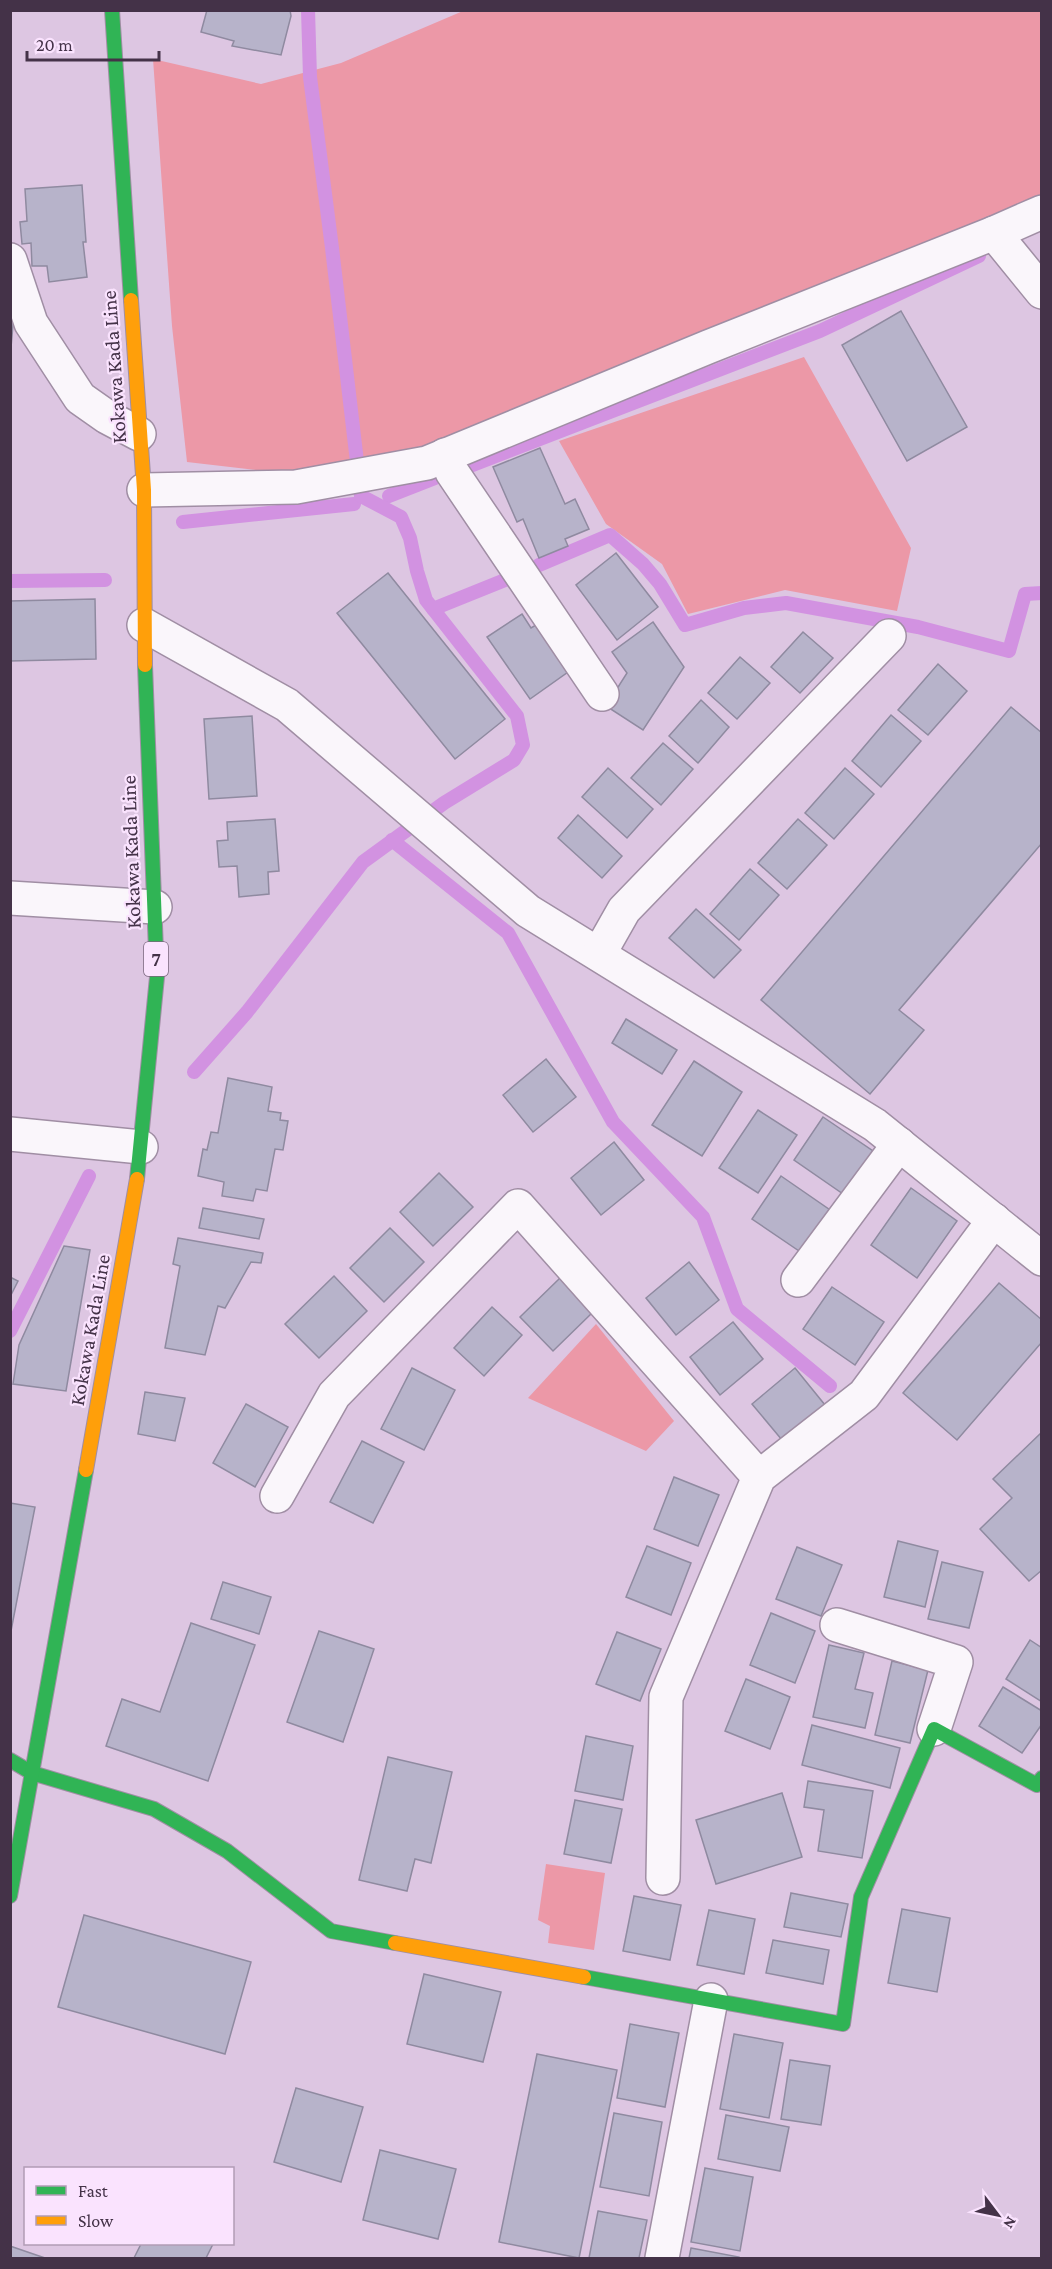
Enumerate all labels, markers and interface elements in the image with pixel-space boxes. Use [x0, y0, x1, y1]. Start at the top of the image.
scale bar [27, 24, 159, 62]
text: 20 m [36, 35, 73, 55]
street label: Kokawa Kada Line [97, 290, 131, 444]
street label: Kokawa Kada Line [116, 775, 146, 929]
road number: 7 [144, 942, 168, 976]
street label: Kokawa Kada Line [65, 1252, 115, 1408]
legend [24, 2167, 234, 2245]
text: Fast [78, 2181, 109, 2201]
north arrow [968, 2185, 1028, 2245]
text: Slow [78, 2211, 114, 2231]
text: N [1000, 2214, 1020, 2232]

